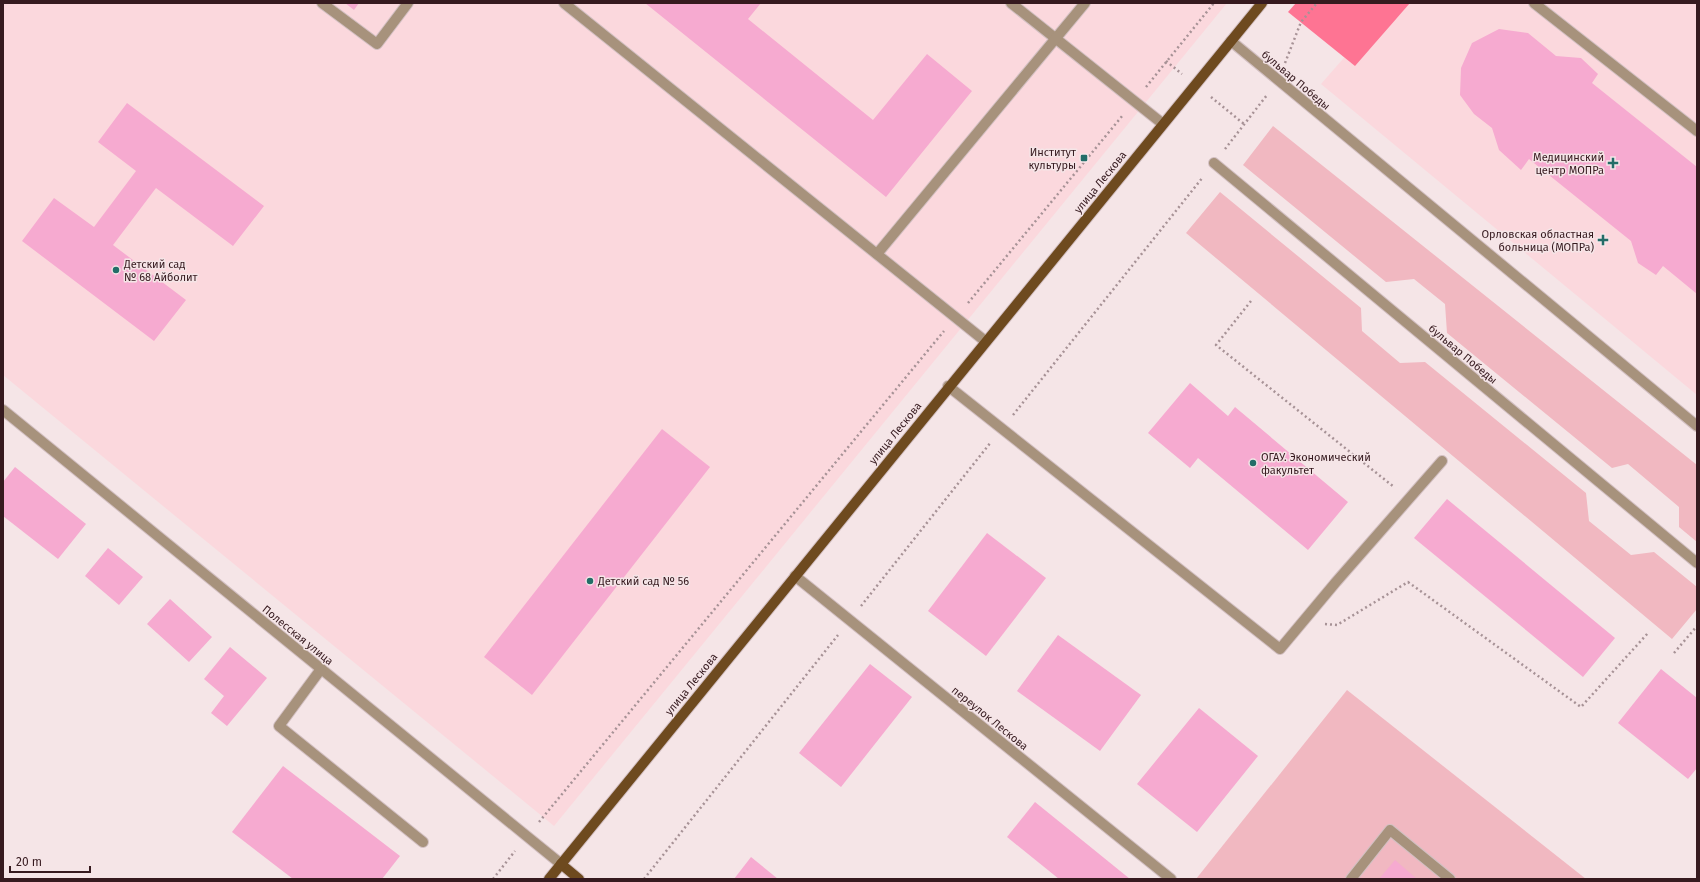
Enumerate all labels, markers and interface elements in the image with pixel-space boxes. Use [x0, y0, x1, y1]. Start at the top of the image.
street label: бульвар Победы [1259, 48, 1333, 113]
place label: Институт культуры [1028, 146, 1076, 172]
street label: улица Лескова [1071, 149, 1129, 216]
place label: Медицинский центр МОПРа [1533, 151, 1604, 177]
marker: Институт культуры [1079, 153, 1089, 163]
marker: Медицинский центр МОПРа [1607, 157, 1619, 169]
place label: Орловская областная больница (МОПРа) [1481, 228, 1594, 254]
marker: Орловская областная больница (МОПРа) [1597, 234, 1609, 246]
place label: Детский сад № 68 Айболит [123, 258, 198, 284]
marker: Детский сад № 68 Айболит [111, 265, 121, 275]
street label: бульвар Победы [1426, 322, 1500, 387]
street label: улица Лескова [866, 400, 924, 467]
place label: ОГАУ. Экономический факультет [1261, 451, 1371, 477]
marker: ОГАУ. Экономический факультет [1248, 458, 1258, 468]
place label: Детский сад № 56 [597, 575, 689, 588]
marker: Детский сад № 56 [585, 576, 595, 586]
street label: Полесская улица [260, 603, 336, 668]
street label: улица Лескова [662, 651, 720, 718]
street label: переулок Лескова [949, 684, 1030, 753]
scale bar [10, 848, 90, 874]
text: 20 m [16, 855, 42, 869]

